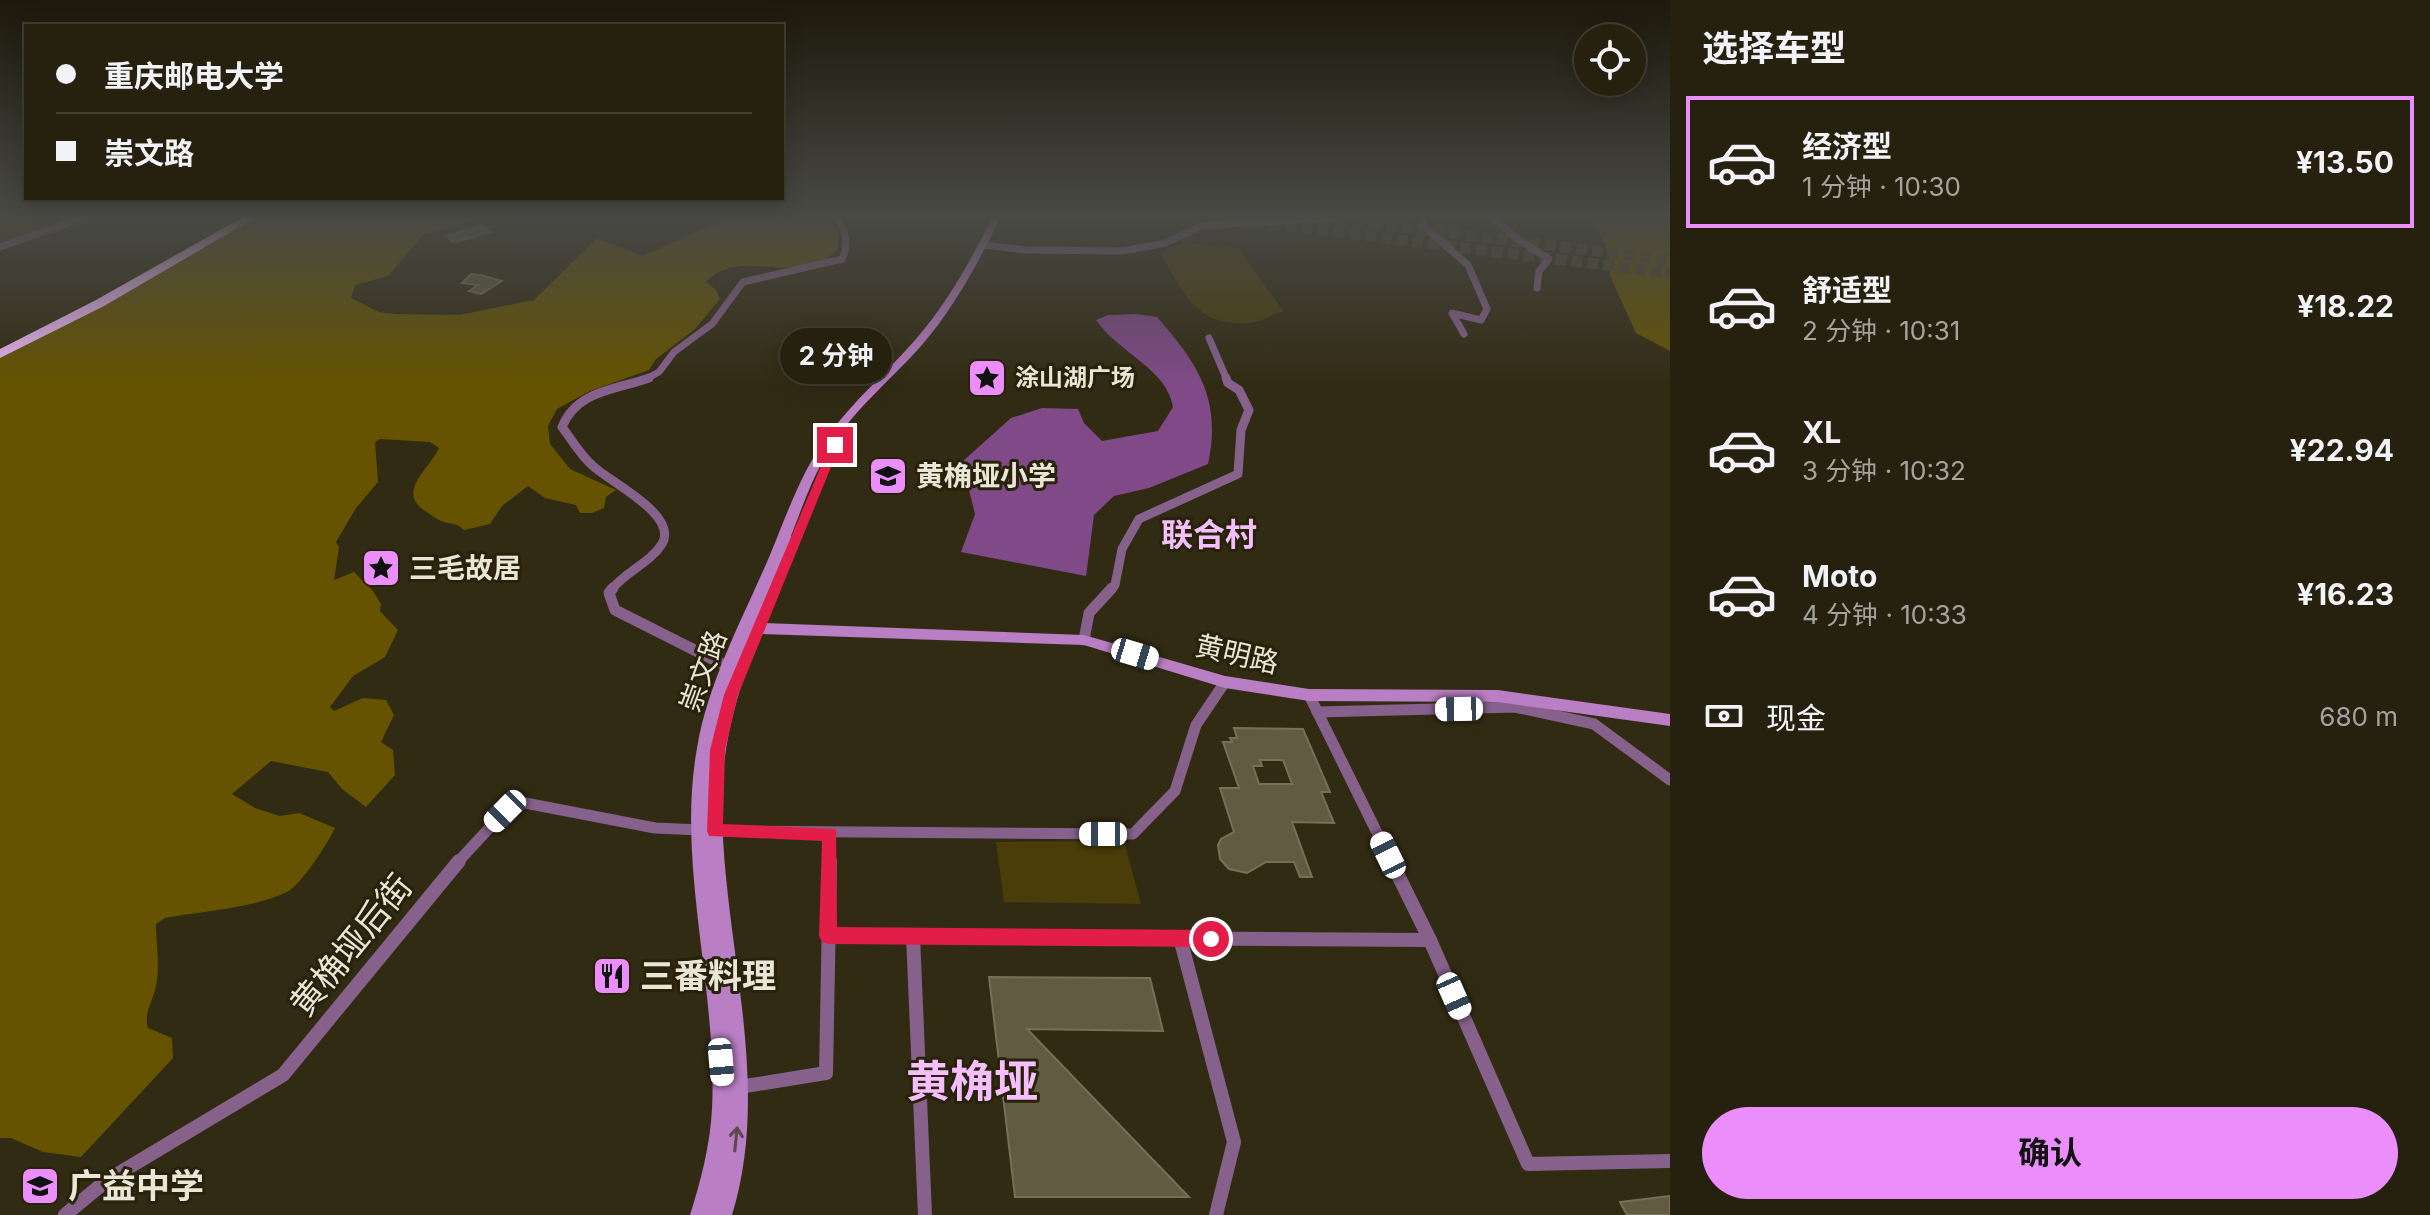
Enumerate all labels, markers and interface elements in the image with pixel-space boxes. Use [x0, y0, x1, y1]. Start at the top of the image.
map controls [1574, 24, 1646, 96]
button: locate [1574, 24, 1646, 96]
text: 选择车型 [1702, 26, 1846, 70]
text: 重庆邮电大学 [104, 58, 284, 94]
icon: car [1706, 126, 1778, 198]
text: 经济型 [1802, 128, 1892, 164]
text: 崇文路 [104, 135, 194, 171]
text: ¥13.50 [2296, 144, 2394, 180]
text: 1 分钟 · 10:30 [1802, 171, 1961, 202]
icon: car [1706, 270, 1778, 342]
text: 舒适型 [1802, 272, 1892, 308]
text: ¥18.22 [2297, 288, 2394, 324]
text: 2 分钟 · 10:31 [1802, 315, 1960, 346]
callout: 2 分钟 [779, 329, 891, 385]
text: 2 分钟 [799, 340, 873, 371]
place icon: 涂山湖广场 [966, 357, 1008, 399]
place label: 涂山湖广场 [1015, 363, 1135, 392]
icon: car [1706, 414, 1778, 486]
text: XL [1802, 414, 1841, 450]
route end [817, 427, 853, 463]
text: ¥22.94 [2290, 432, 2394, 468]
school or university icon: 黄桷垭小学 [867, 455, 909, 497]
text: 3 分钟 · 10:32 [1802, 455, 1966, 486]
place label: 黄桷垭小学 [916, 459, 1056, 493]
district label: 联合村 [1161, 515, 1257, 554]
place icon: 三毛故居 [360, 547, 402, 589]
place label: 三毛故居 [409, 551, 521, 585]
icon: car [1706, 558, 1778, 630]
text: Moto [1802, 558, 1877, 594]
text: ¥16.23 [2297, 576, 2394, 612]
text: 4 分钟 · 10:33 [1802, 599, 1967, 630]
street label: 崇文路 [673, 626, 733, 716]
street label: 黄明路 [1192, 628, 1282, 680]
car [1109, 636, 1161, 672]
icon: cash [1702, 694, 1746, 738]
car [1435, 697, 1483, 721]
text: 现金 [1766, 700, 1826, 736]
text: 680 m [2319, 701, 2398, 732]
car [480, 786, 530, 836]
car [1079, 822, 1127, 846]
car [1367, 828, 1409, 882]
street label: 黄桷垭后街 [281, 866, 420, 1024]
route start [1193, 921, 1229, 957]
restaurant icon: 三番料理 [591, 955, 633, 997]
place label: 三番料理 [640, 955, 776, 996]
car [1433, 969, 1475, 1023]
car [707, 1037, 735, 1087]
district label: 黄桷垭 [906, 1054, 1038, 1108]
button: 确认 [1702, 1107, 2398, 1199]
one-way arrow [728, 1126, 743, 1153]
school or university icon: 广益中学 [19, 1165, 61, 1207]
place label: 广益中学 [68, 1165, 204, 1206]

